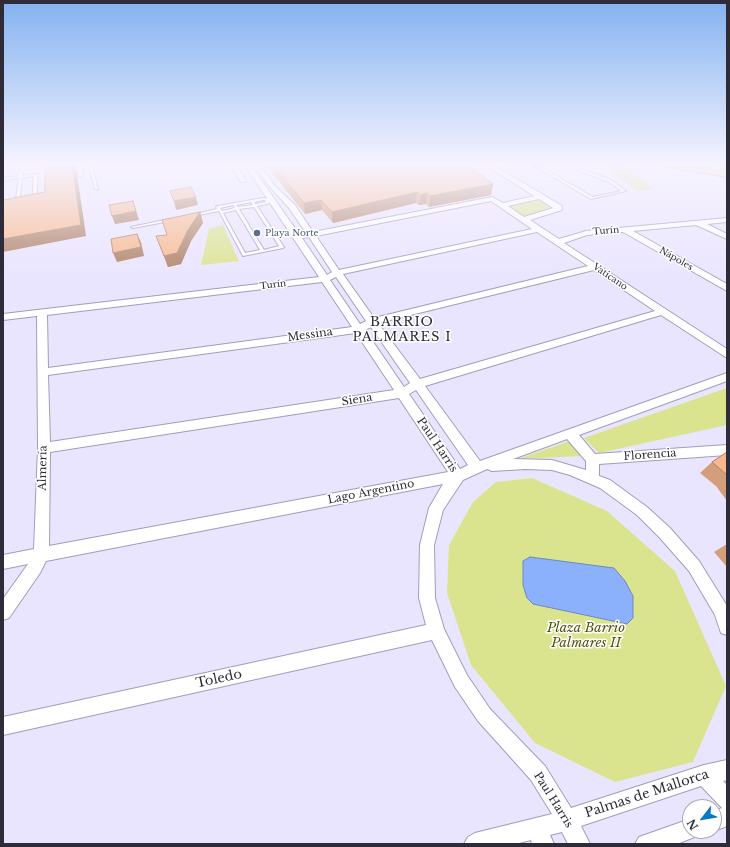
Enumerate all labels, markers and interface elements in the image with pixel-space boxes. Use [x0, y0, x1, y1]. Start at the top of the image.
street label: Turín [592, 224, 620, 238]
marker: Playa Norte [252, 228, 262, 238]
place label: Playa Norte [265, 228, 319, 238]
street label: Nápoles [657, 245, 695, 273]
street label: Vaticano [591, 261, 629, 293]
street label: Turín [259, 278, 287, 292]
district label: BARRIO PALMARES I [352, 314, 452, 345]
street label: Messina [287, 325, 333, 345]
street label: Siena [341, 391, 373, 409]
street label: Paul Harris [414, 415, 460, 475]
street label: Almería [36, 445, 50, 491]
street label: Florencia [623, 447, 677, 463]
street label: Lago Argentino [327, 477, 415, 507]
park label: Plaza Barrio Palmares II [547, 620, 625, 651]
street label: Toledo [195, 667, 243, 691]
street label: Palmas de Mallorca [583, 767, 711, 821]
street label: Paul Harris [531, 770, 575, 830]
north arrow [682, 799, 722, 839]
text: N [684, 817, 701, 833]

